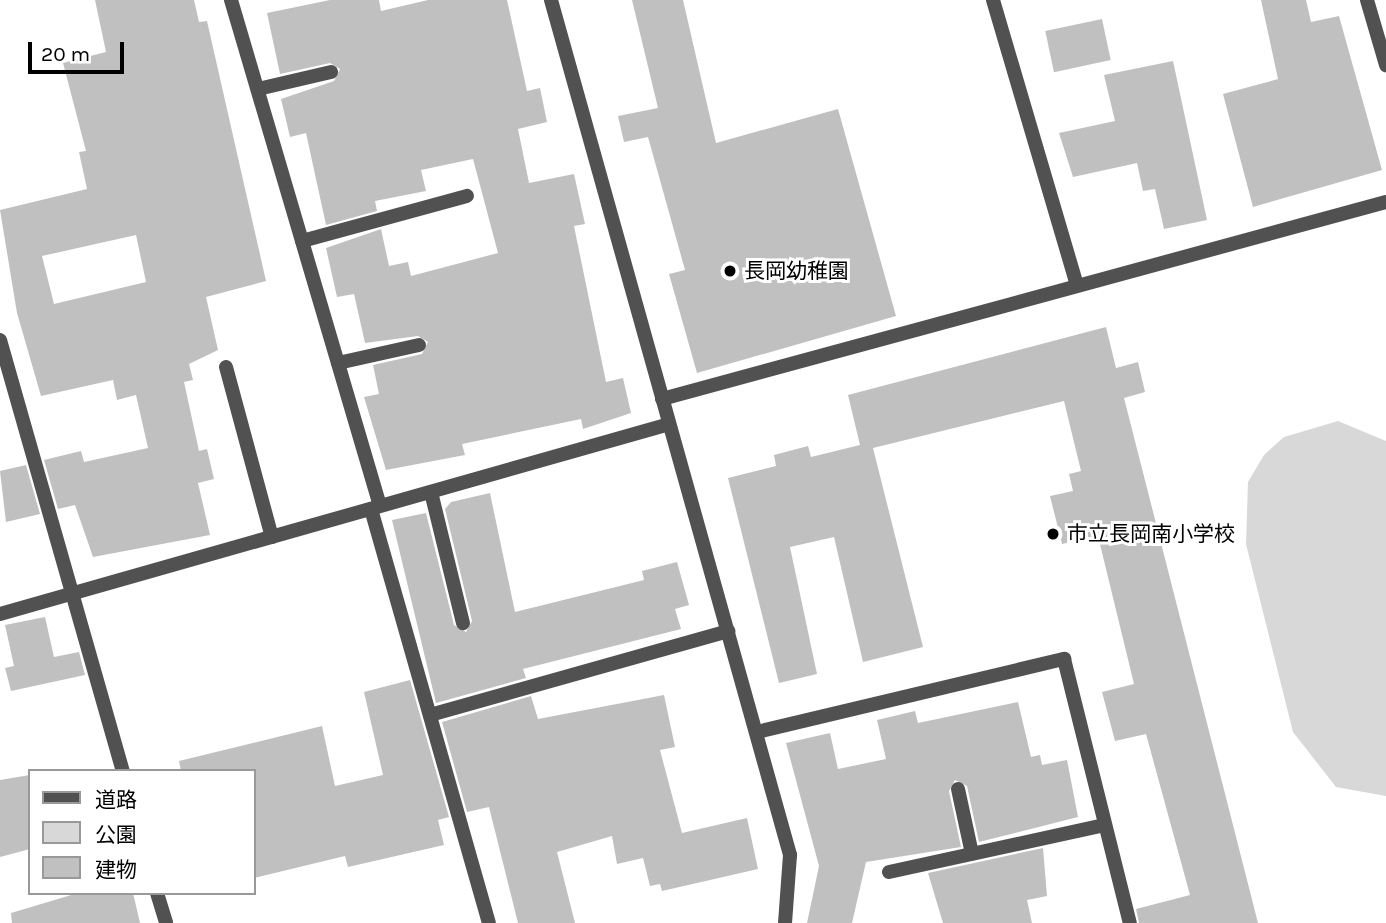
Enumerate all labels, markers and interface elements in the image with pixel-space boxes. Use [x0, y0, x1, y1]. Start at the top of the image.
scale bar [32, 28, 128, 72]
text: 20 m [41, 42, 90, 66]
place label: 長岡幼稚園 [744, 258, 849, 284]
marker: 長岡幼稚園 [722, 263, 738, 279]
place label: 市立長岡南小学校 [1067, 521, 1235, 547]
marker: 市立長岡南小学校 [1045, 526, 1061, 542]
legend [28, 769, 256, 895]
text: 道路 [95, 788, 137, 812]
text: 公園 [95, 823, 137, 847]
text: 建物 [95, 858, 137, 882]

